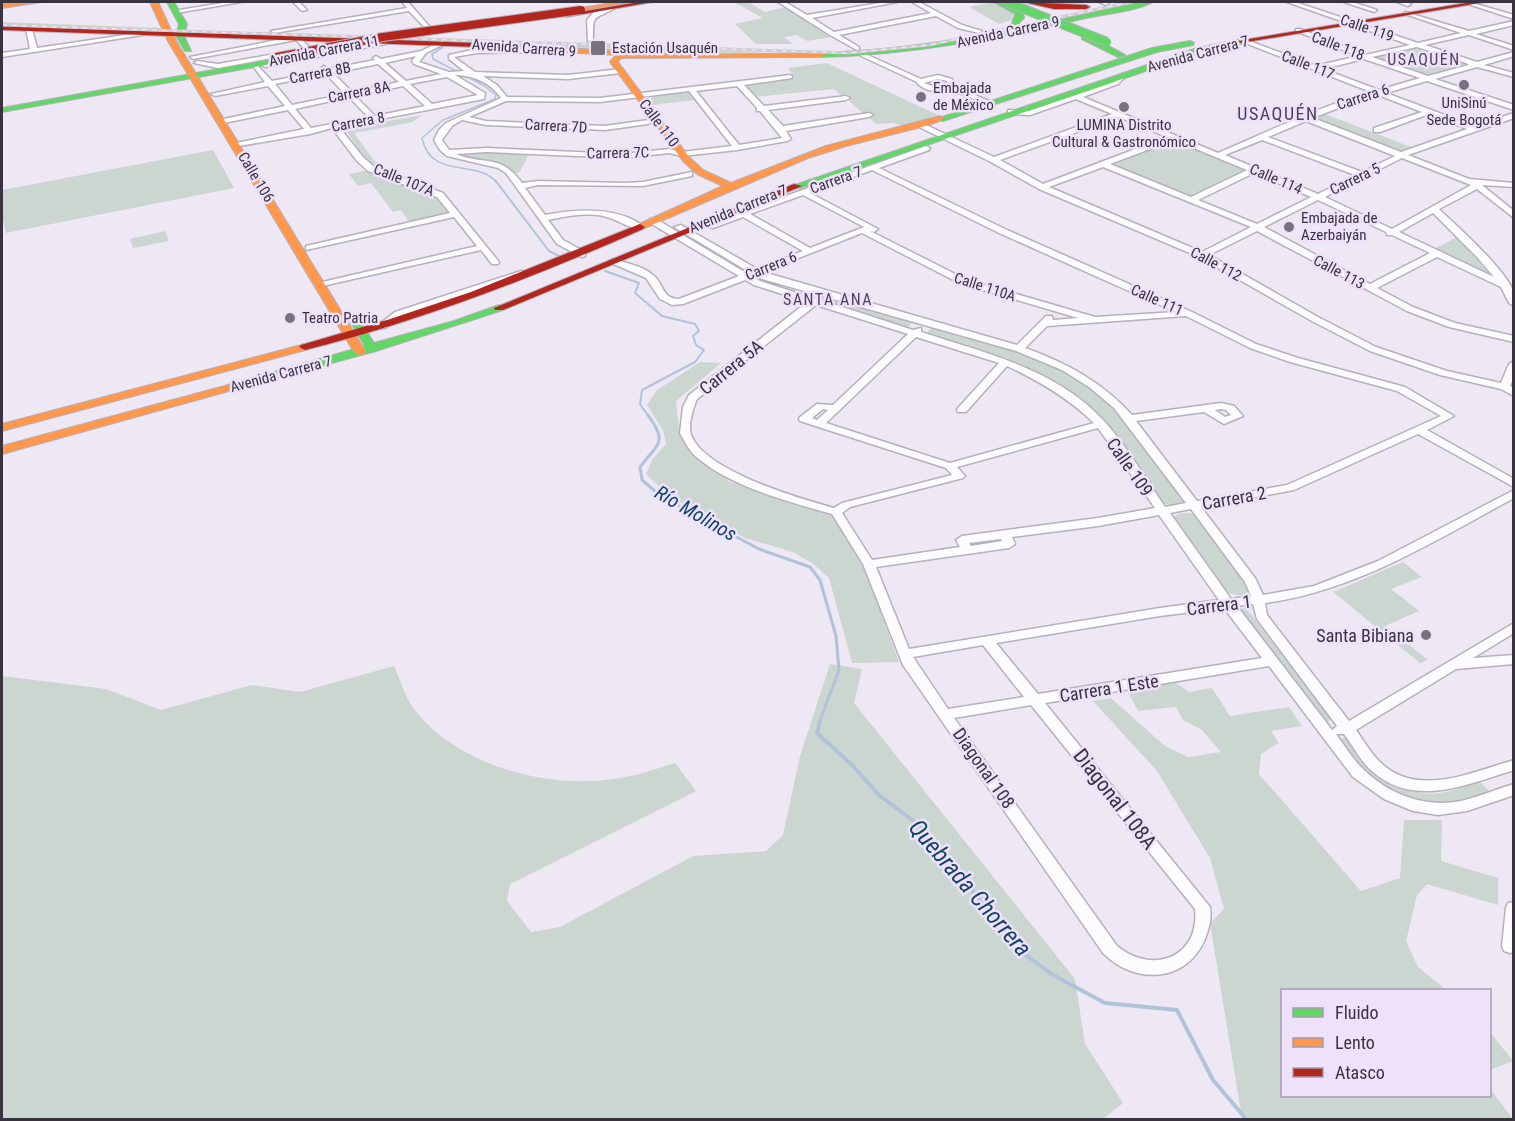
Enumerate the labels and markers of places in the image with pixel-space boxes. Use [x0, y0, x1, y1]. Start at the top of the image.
marker: Estación Usaquén [589, 39, 607, 57]
place label: Estación Usaquén [612, 39, 718, 57]
marker: UniSinú Sede Bogotá [1457, 78, 1471, 92]
place label: Embajada de México [933, 79, 994, 114]
marker: Embajada de México [914, 90, 928, 104]
place label: UniSinú Sede Bogotá [1427, 94, 1502, 129]
marker: LUMINA Distrito Cultural & Gastronómico [1117, 100, 1131, 114]
place label: LUMINA Distrito Cultural & Gastronómico [1052, 116, 1196, 151]
place label: Embajada de Azerbaiyán [1301, 209, 1377, 244]
marker: Embajada de Azerbaiyán [1282, 220, 1296, 234]
place label: Teatro Patria [302, 309, 378, 327]
marker: Teatro Patria [283, 311, 297, 325]
place label: Santa Bibiana [1316, 625, 1414, 646]
marker: Santa Bibiana [1419, 628, 1433, 642]

